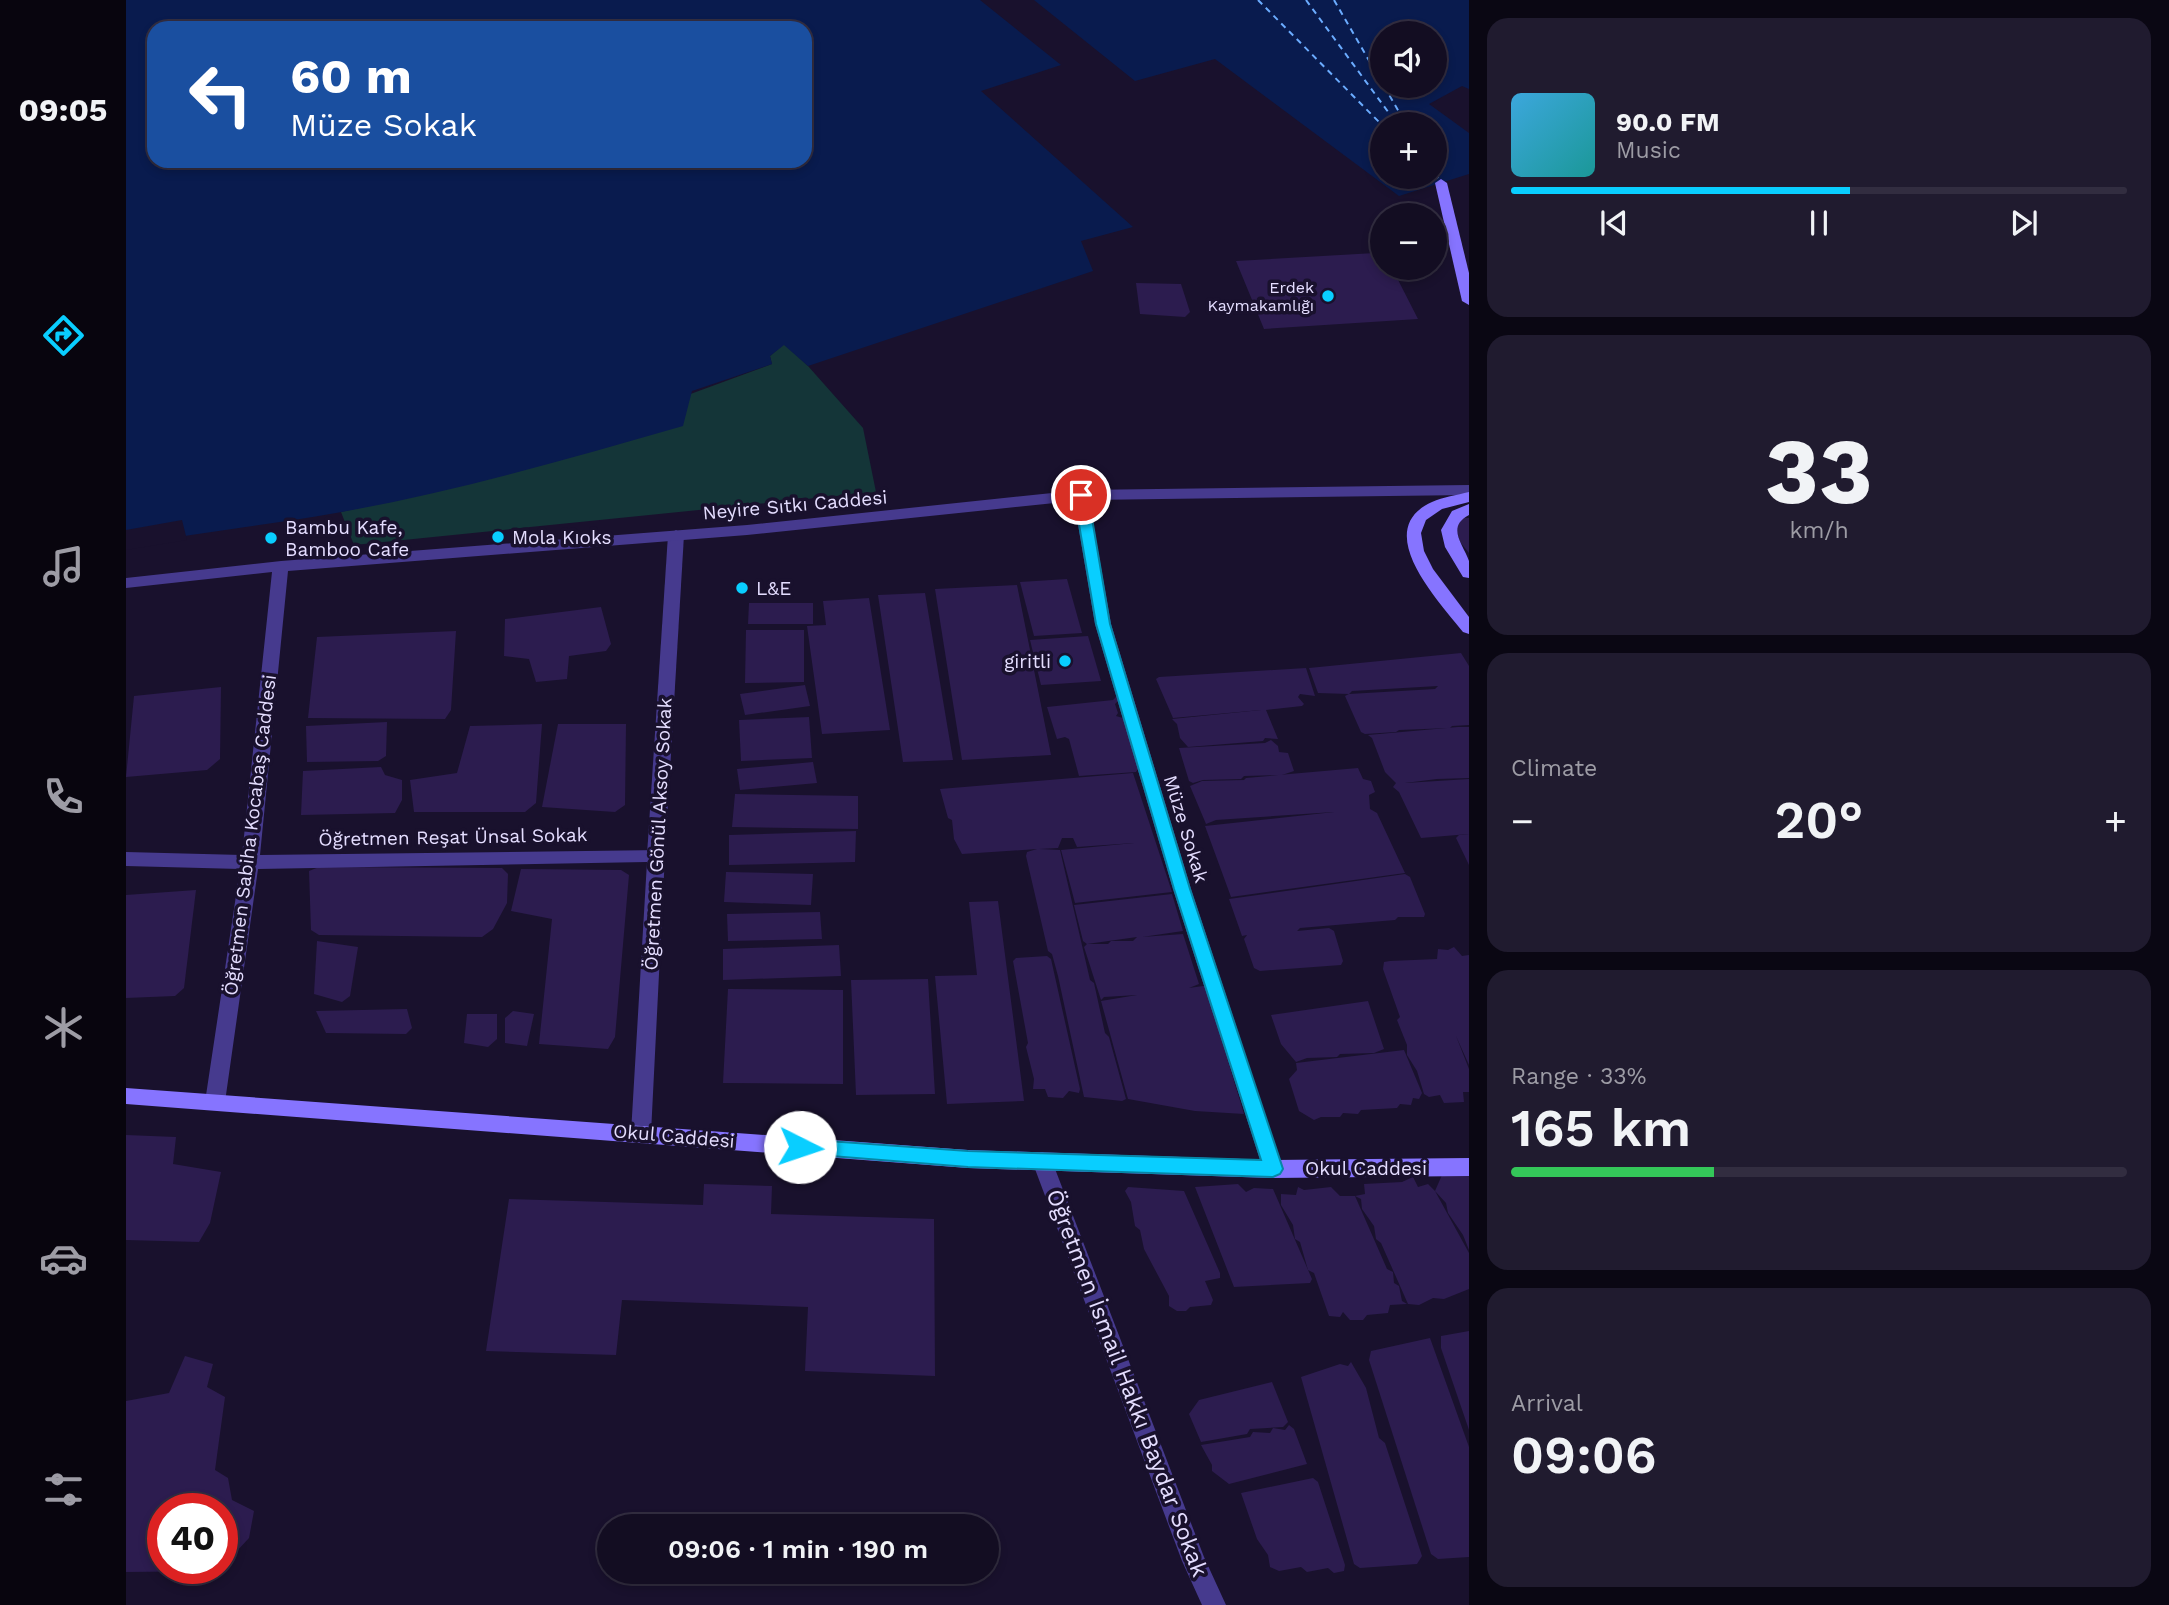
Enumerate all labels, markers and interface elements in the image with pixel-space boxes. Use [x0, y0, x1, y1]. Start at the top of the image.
map controls [1370, 21, 1447, 280]
button: sound [1370, 21, 1447, 98]
text: 60 m [290, 47, 412, 105]
icon: left [175, 49, 266, 140]
text: 09:05 [18, 91, 108, 129]
text: Müze Sokak [290, 106, 477, 144]
text: 90.0 FM [1616, 107, 1720, 137]
button: + [1370, 112, 1447, 189]
text: Music [1616, 137, 1681, 164]
button: − [1370, 203, 1447, 280]
icon: previous [1595, 204, 1633, 242]
icon: pause [1800, 204, 1838, 242]
icon: next [2005, 204, 2043, 242]
place label: Erdek Kaymakamlığı [1207, 278, 1314, 315]
marker: Erdek Kaymakamlığı [1320, 288, 1336, 304]
icon: directions [39, 311, 88, 360]
text: 33 [1765, 418, 1873, 525]
pin [1051, 465, 1111, 525]
icon: arrive [1062, 476, 1100, 514]
street label: Neyire Sıtkı Caddesi [702, 485, 888, 525]
place label: Bambu Kafe, Bamboo Cafe [285, 516, 409, 561]
text: km/h [1789, 517, 1849, 544]
place label: Mola Kıoks [512, 526, 612, 549]
marker: Mola Kıoks [490, 529, 506, 545]
marker: Bambu Kafe, Bamboo Cafe [263, 530, 279, 546]
icon: music [39, 542, 88, 591]
place label: L&E [756, 577, 791, 600]
marker: L&E [734, 580, 750, 596]
place label: giritli [1004, 650, 1051, 673]
marker: giritli [1057, 653, 1073, 669]
street label: Öğretmen Sabiha Kocabaş Caddesi [219, 673, 281, 997]
street label: Öğretmen Gönül Aksoy Sokak [639, 697, 677, 971]
text: Climate [1511, 755, 1597, 782]
icon: phone [39, 772, 88, 821]
street label: Müze Sokak [1159, 773, 1213, 886]
text: 20° [1775, 790, 1863, 851]
text: − [1511, 799, 1534, 843]
text: + [2104, 799, 2127, 843]
street label: Öğretmen Reşat Ünsal Sokak [318, 823, 588, 851]
icon: climate [39, 1003, 88, 1052]
text: Range · 33% [1511, 1063, 1646, 1090]
text: 165 km [1511, 1098, 1691, 1159]
position arrow [763, 1110, 837, 1184]
street label: Okul Caddesi [612, 1119, 736, 1153]
street label: Okul Caddesi [1305, 1157, 1427, 1180]
street label: Öğretmen İsmail Hakkı Baydar Sokak [1040, 1185, 1214, 1581]
icon: car [39, 1234, 88, 1283]
text: Arrival [1511, 1390, 1583, 1417]
text: 09:06 [1511, 1425, 1657, 1486]
icon: filters [39, 1465, 88, 1514]
speed limit sign: 40 [147, 1493, 238, 1584]
text: 09:06 · 1 min · 190 m [668, 1534, 928, 1564]

